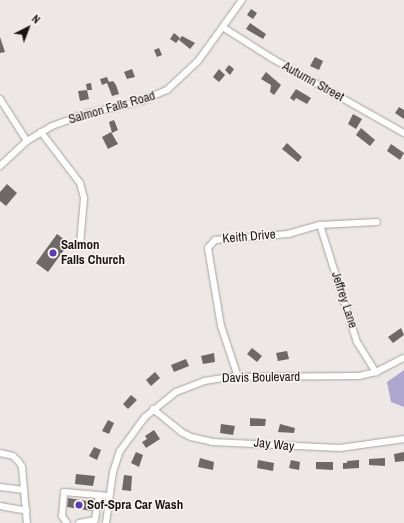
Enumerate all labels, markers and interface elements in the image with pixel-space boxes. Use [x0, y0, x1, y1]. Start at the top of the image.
north arrow [8, 8, 48, 48]
text: N [29, 12, 43, 26]
street label: Autumn Street [279, 59, 347, 105]
street label: Salmon Falls Road [67, 88, 157, 128]
street label: Keith Drive [222, 227, 276, 247]
place label: Salmon Falls Church [61, 238, 125, 269]
marker: Salmon Falls Church [48, 248, 58, 258]
street label: Jeffrey Lane [328, 270, 360, 330]
street label: Davis Boulevard [222, 370, 300, 386]
street label: Jay Way [253, 435, 295, 455]
place label: Sof-Spra Car Wash [87, 497, 183, 513]
marker: Sof-Spra Car Wash [74, 500, 84, 510]

